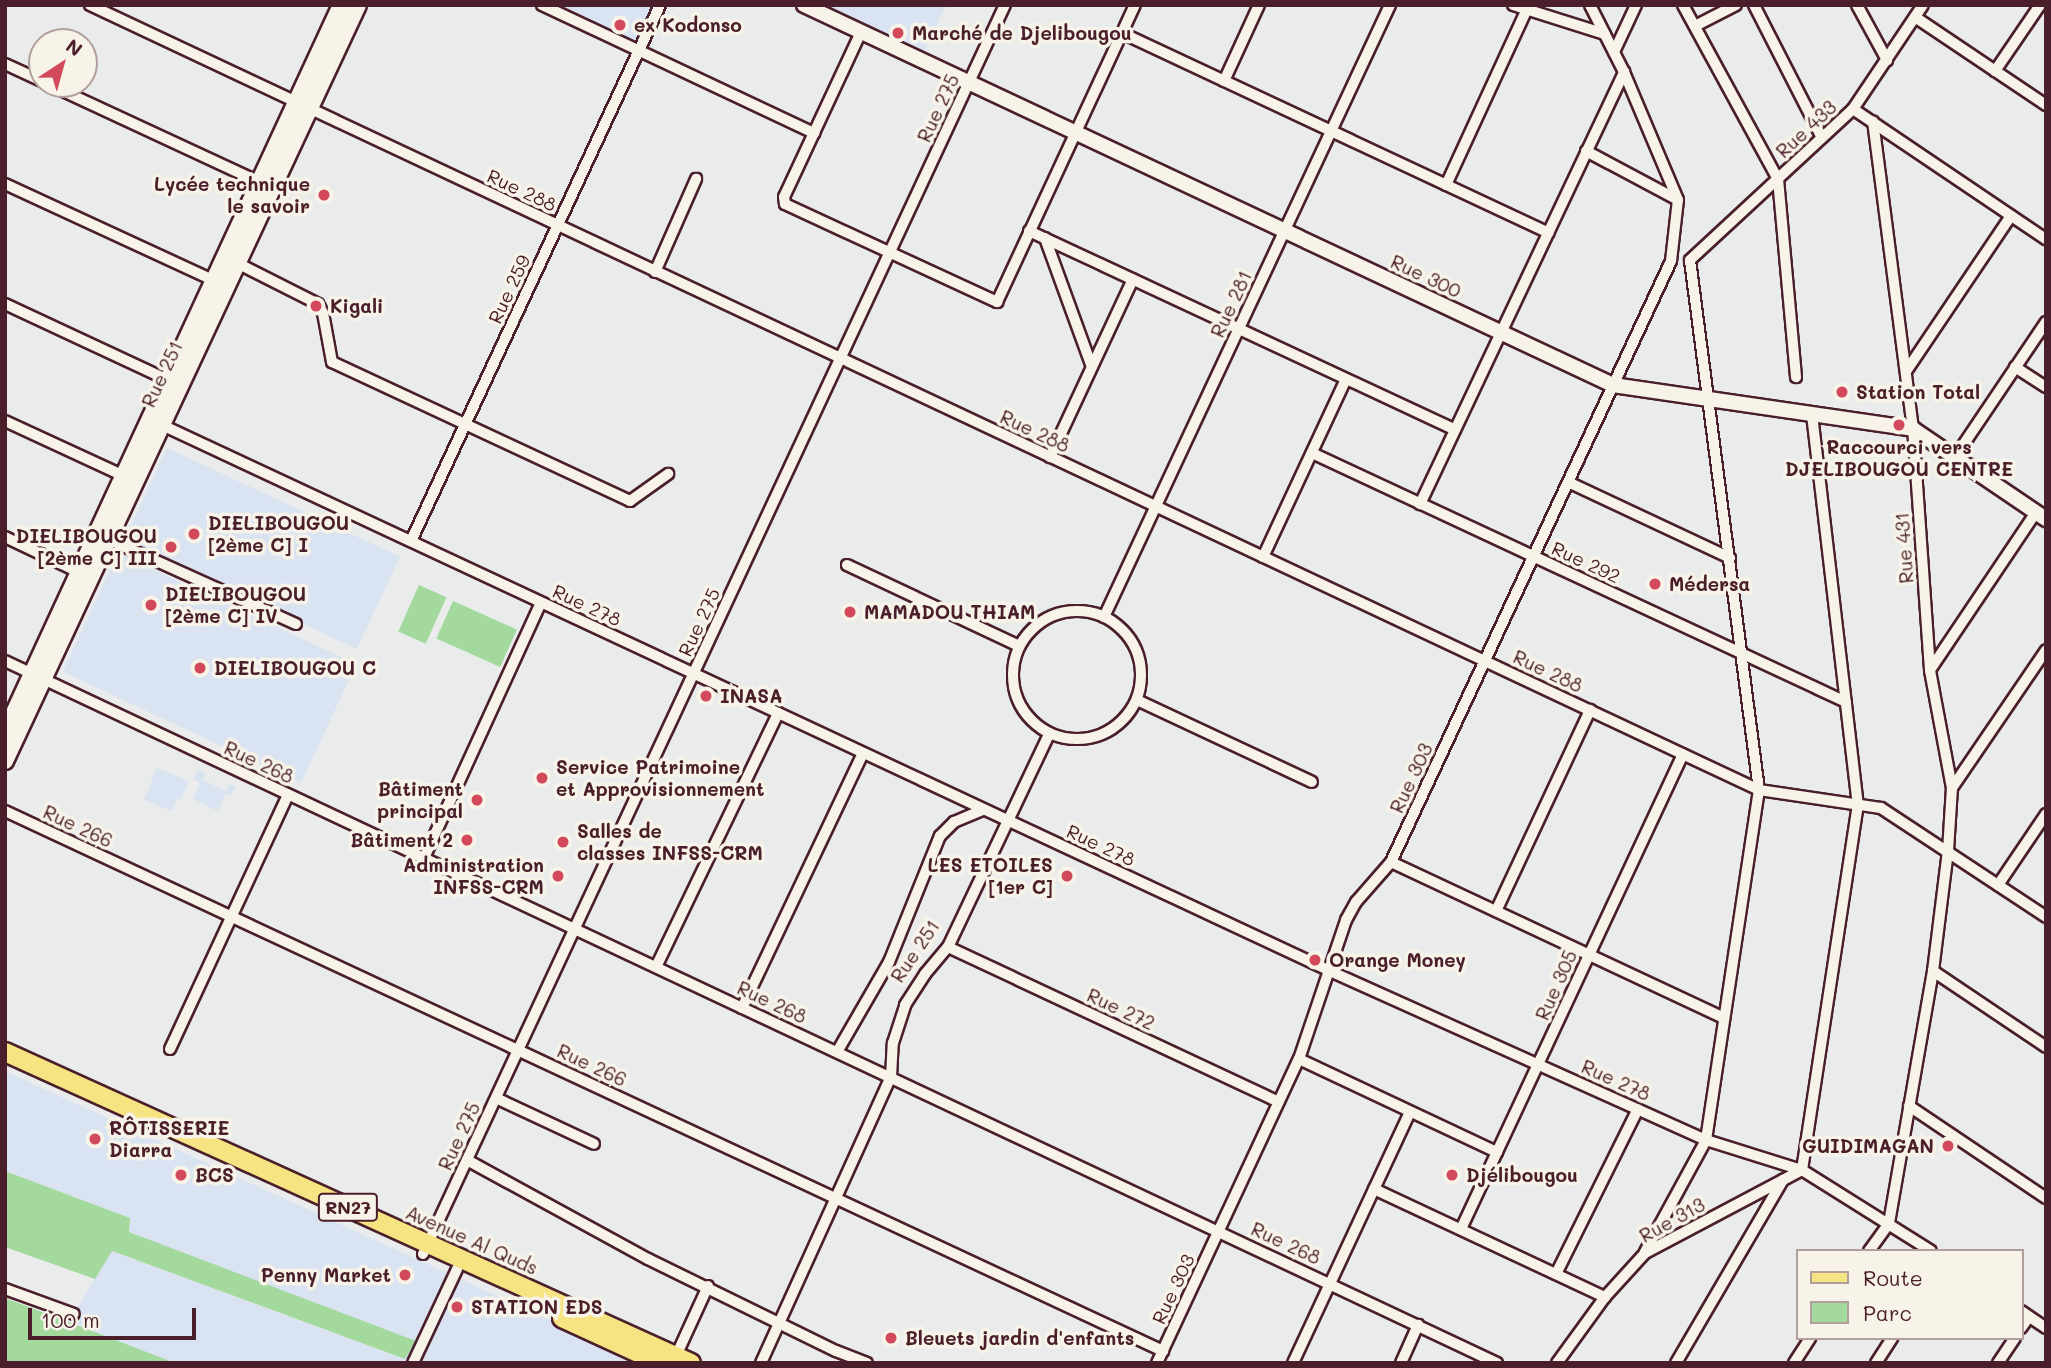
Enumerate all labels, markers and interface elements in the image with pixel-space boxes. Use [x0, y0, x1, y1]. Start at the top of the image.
place label: ex Kodonso [634, 14, 742, 36]
marker: ex Kodonso [612, 17, 628, 33]
place label: Marché de Djelibougou [912, 22, 1132, 44]
marker: Marché de Djelibougou [890, 25, 906, 41]
north arrow [28, 28, 98, 98]
text: N [61, 33, 88, 62]
street label: Rue 275 [912, 70, 964, 146]
street label: Rue 433 [1771, 95, 1841, 163]
street label: Rue 288 [484, 164, 560, 216]
place label: Lycée technique le savoir [154, 173, 310, 217]
marker: Lycée technique le savoir [316, 187, 332, 203]
street label: Rue 300 [1387, 250, 1465, 302]
street label: Rue 259 [483, 251, 535, 327]
street label: Rue 281 [1206, 267, 1256, 341]
place label: Kigali [330, 295, 383, 317]
marker: Kigali [308, 298, 324, 314]
street label: Rue 251 [137, 337, 187, 411]
place label: Station Total [1856, 381, 1980, 403]
marker: Station Total [1834, 384, 1850, 400]
street label: Rue 288 [997, 405, 1073, 457]
marker: Raccourci vers DJELIBOUGOU CENTRE [1891, 417, 1907, 433]
place label: Raccourci vers DJELIBOUGOU CENTRE [1785, 436, 2013, 480]
place label: DIELIBOUGOU [2ème C] I [208, 512, 349, 556]
street label: Rue 431 [1890, 512, 1918, 584]
place label: DIELIBOUGOU [2ème C] III [16, 525, 157, 569]
marker: DIELIBOUGOU [2ème C] I [186, 526, 202, 542]
street label: Rue 292 [1548, 536, 1624, 588]
marker: DIELIBOUGOU [2ème C] III [163, 539, 179, 555]
place label: Médersa [1669, 573, 1750, 595]
marker: Médersa [1647, 576, 1663, 592]
street label: Rue 278 [549, 579, 625, 631]
place label: DIELIBOUGOU [2ème C] IV [165, 583, 306, 627]
street label: Rue 275 [673, 584, 725, 660]
marker: DIELIBOUGOU [2ème C] IV [143, 597, 159, 613]
place label: MAMADOU THIAM [864, 601, 1035, 623]
marker: MAMADOU THIAM [842, 604, 858, 620]
street label: Rue 288 [1510, 645, 1586, 697]
place label: DIELIBOUGOU C [214, 657, 376, 679]
marker: DIELIBOUGOU C [192, 660, 208, 676]
place label: INASA [720, 685, 782, 707]
marker: INASA [698, 688, 714, 704]
street label: Rue 268 [221, 736, 297, 788]
street label: Rue 303 [1385, 739, 1437, 817]
place label: Service Patrimoine et Approvisionnement [556, 756, 764, 800]
marker: Service Patrimoine et Approvisionnement [534, 770, 550, 786]
place label: Bâtiment principal [377, 778, 463, 822]
marker: Bâtiment principal [469, 792, 485, 808]
street label: Rue 266 [40, 800, 116, 852]
street label: Rue 278 [1063, 819, 1139, 871]
place label: Salles de classes INFSS-CRM [577, 820, 763, 864]
place label: Bâtiment 2 [350, 829, 453, 851]
marker: Bâtiment 2 [459, 832, 475, 848]
marker: Salles de classes INFSS-CRM [555, 834, 571, 850]
place label: Administration INFSS-CRM [403, 854, 544, 898]
place label: LES ETOILES [1er C] [928, 854, 1053, 898]
marker: Administration INFSS-CRM [550, 868, 566, 884]
marker: LES ETOILES [1er C] [1059, 868, 1075, 884]
street label: Rue 251 [886, 915, 944, 987]
street label: Rue 305 [1530, 946, 1582, 1024]
place label: Orange Money [1329, 949, 1466, 971]
marker: Orange Money [1307, 952, 1323, 968]
street label: Rue 268 [734, 976, 810, 1028]
street label: Rue 272 [1083, 983, 1159, 1035]
street label: Rue 266 [554, 1039, 630, 1091]
street label: Rue 278 [1578, 1055, 1654, 1105]
street label: Rue 275 [433, 1098, 485, 1174]
place label: RÔTISSERIE Diarra [109, 1117, 229, 1161]
marker: RÔTISSERIE Diarra [87, 1131, 103, 1147]
place label: GUIDIMAGAN [1802, 1135, 1934, 1157]
marker: GUIDIMAGAN [1940, 1138, 1956, 1154]
place label: BCS [195, 1164, 234, 1186]
place label: Djélibougou [1466, 1164, 1578, 1186]
marker: BCS [173, 1167, 189, 1183]
marker: Djélibougou [1444, 1167, 1460, 1183]
road number: RN27 [316, 1192, 380, 1222]
street label: Rue 313 [1635, 1193, 1709, 1247]
street label: Avenue Al Quds [402, 1201, 542, 1279]
street label: Rue 268 [1248, 1217, 1324, 1269]
legend [1796, 1249, 2023, 1340]
street label: Rue 303 [1147, 1250, 1199, 1328]
place label: Penny Market [261, 1264, 391, 1286]
text: Route [1863, 1264, 1923, 1291]
marker: Penny Market [397, 1267, 413, 1283]
scale bar [32, 1294, 200, 1338]
place label: STATION EDS [471, 1296, 603, 1318]
marker: STATION EDS [449, 1299, 465, 1315]
text: Parc [1863, 1299, 1912, 1326]
text: 100 m [41, 1306, 100, 1333]
place label: Bleuets jardin d'enfants [905, 1327, 1134, 1349]
marker: Bleuets jardin d'enfants [883, 1330, 899, 1346]

